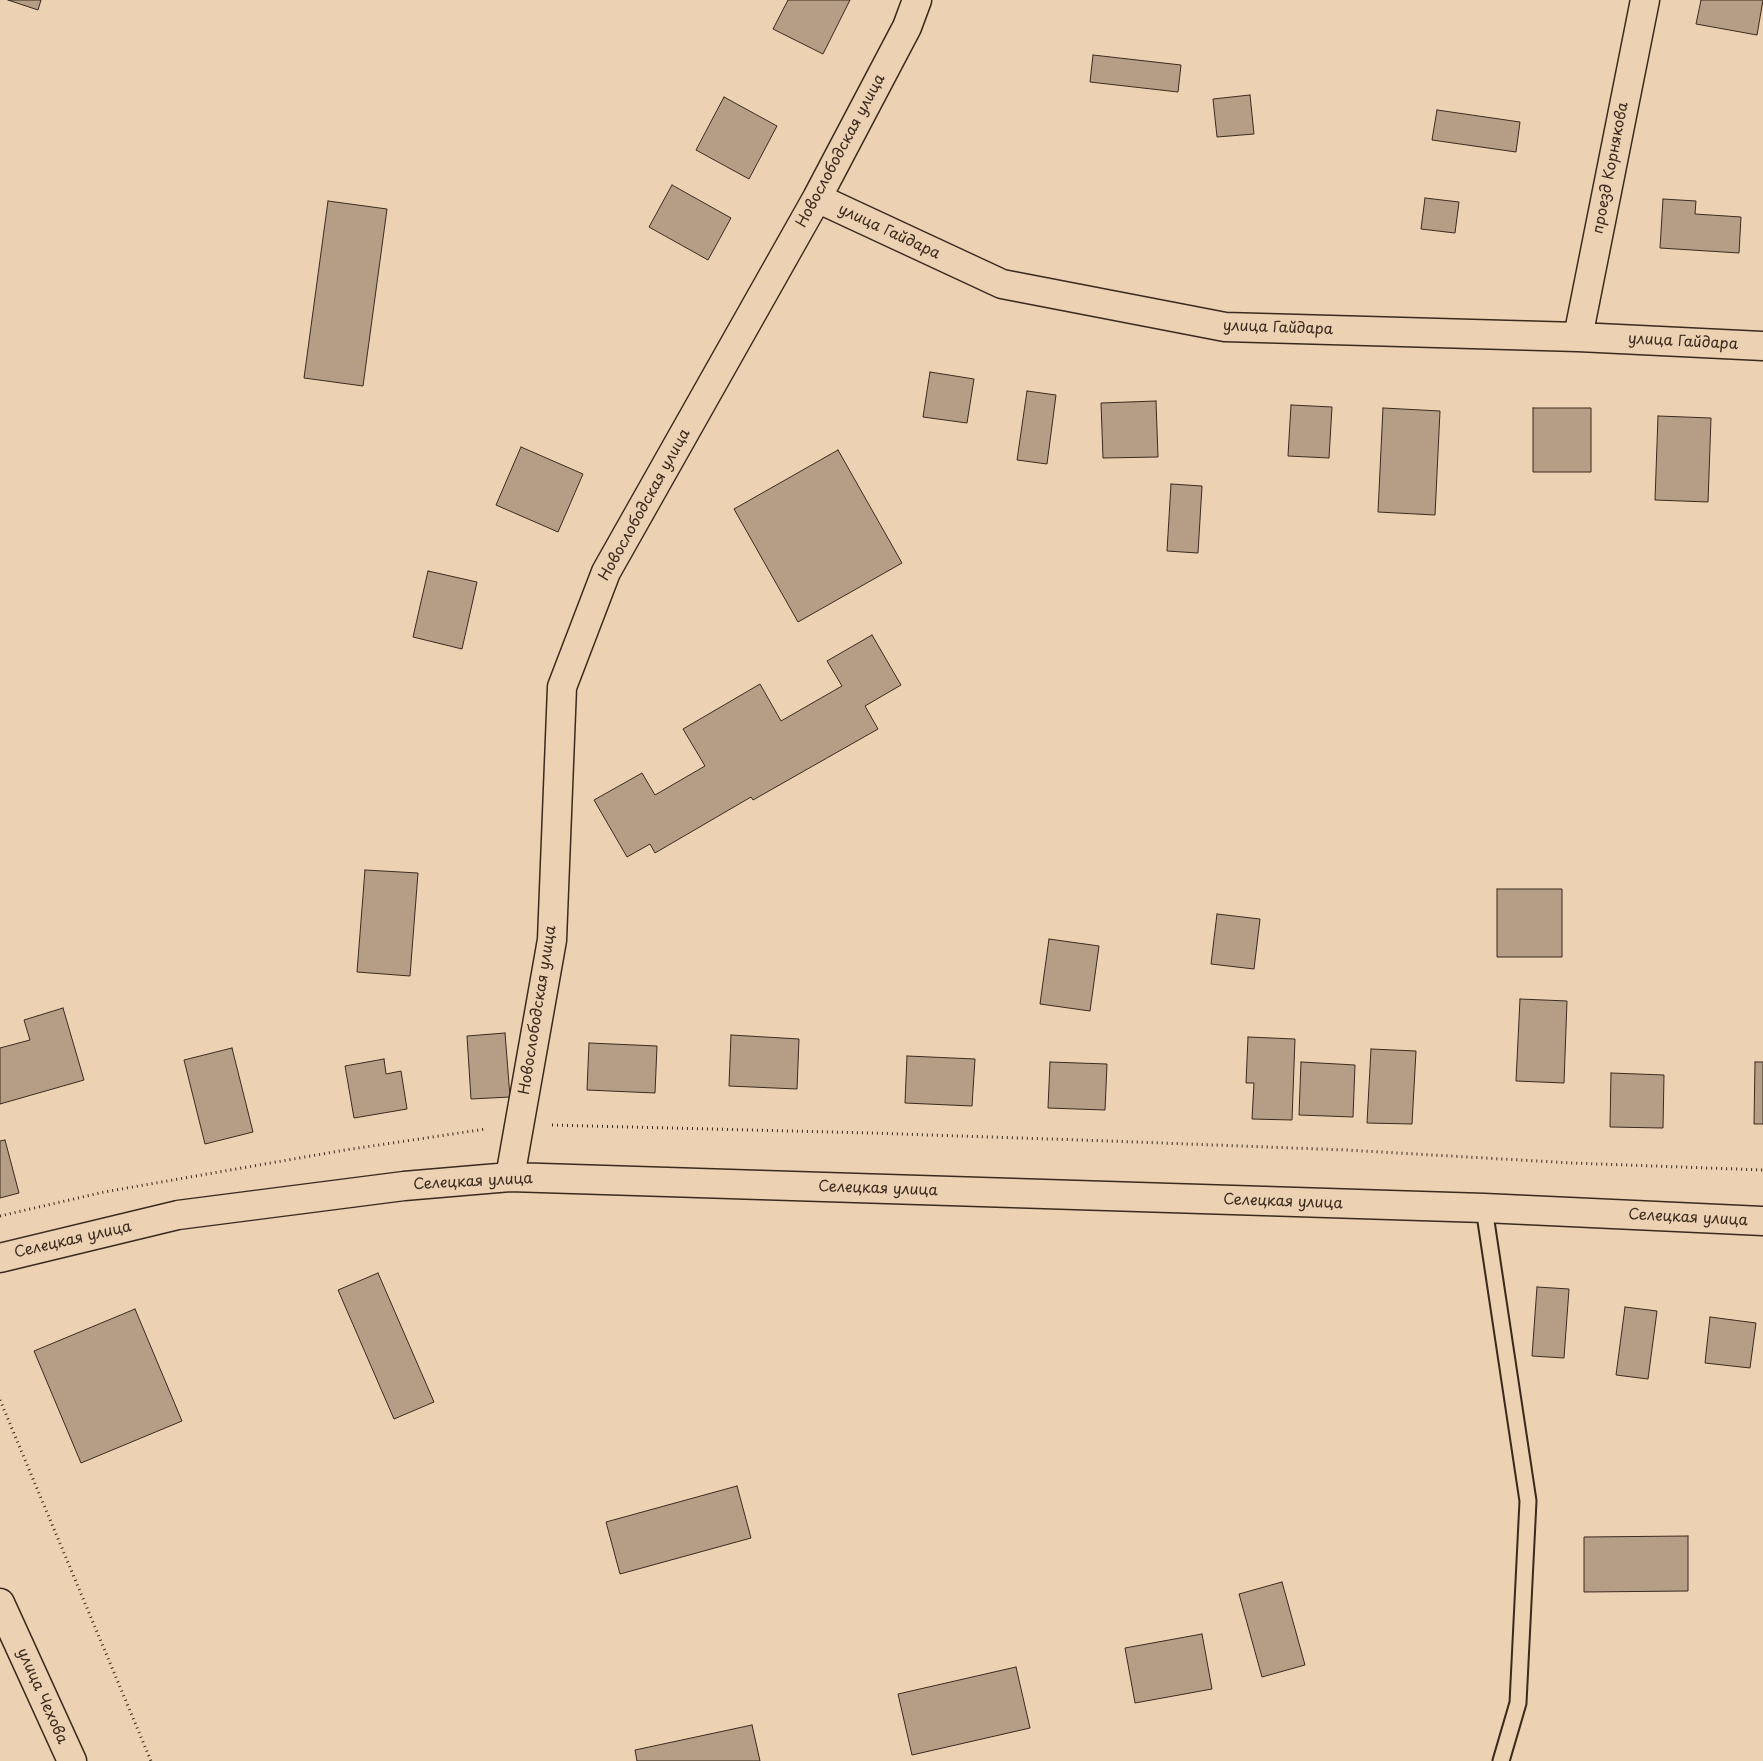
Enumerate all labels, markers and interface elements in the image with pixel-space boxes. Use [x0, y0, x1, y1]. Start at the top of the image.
street label: Новослободская улица [793, 71, 889, 231]
street label: проезд Корнякова [1589, 100, 1633, 236]
street label: улица Гайдара [835, 201, 943, 263]
street label: улица Гайдара [1223, 317, 1333, 339]
street label: улица Гайдара [1628, 330, 1738, 354]
street label: Новослободская улица [596, 426, 694, 584]
street label: Новослободская улица [516, 924, 560, 1096]
street label: Селецкая улица [413, 1170, 533, 1194]
street label: Селецкая улица [818, 1178, 938, 1200]
street label: Селецкая улица [1223, 1191, 1343, 1213]
street label: Селецкая улица [1628, 1206, 1748, 1230]
street label: Селецкая улица [13, 1218, 133, 1262]
street label: улица Чехова [13, 1645, 71, 1747]

